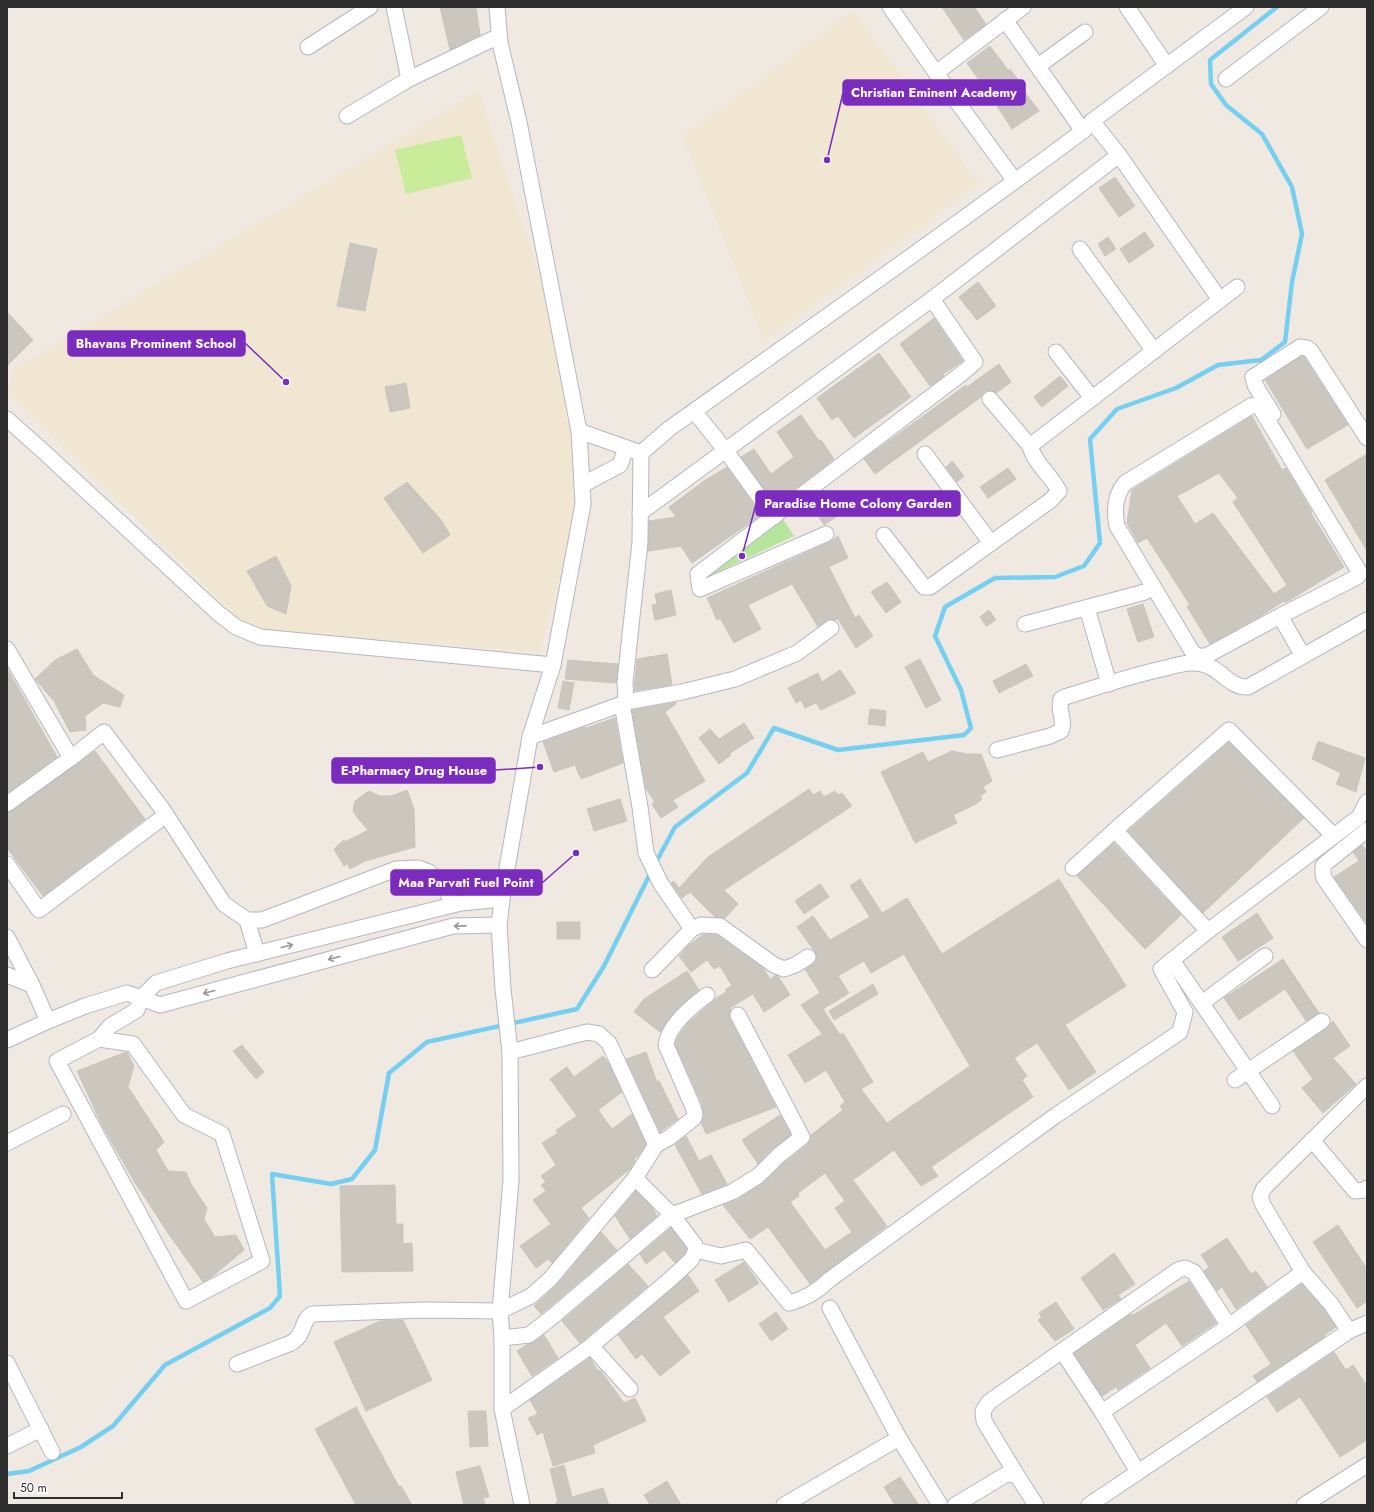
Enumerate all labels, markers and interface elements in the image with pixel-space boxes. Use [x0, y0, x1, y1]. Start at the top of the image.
callout: Christian Eminent Academy [843, 80, 1025, 105]
text: Christian Eminent Academy [851, 83, 1017, 102]
callout: Bhavans Prominent School [68, 331, 245, 356]
text: Bhavans Prominent School [76, 334, 236, 353]
callout: Paradise Home Colony Garden [756, 491, 960, 516]
text: Paradise Home Colony Garden [764, 494, 952, 513]
callout: E-Pharmacy Drug House [332, 758, 495, 783]
text: E-Pharmacy Drug House [341, 761, 488, 780]
callout: Maa Parvati Fuel Point [391, 870, 542, 895]
text: Maa Parvati Fuel Point [398, 873, 534, 892]
one-way arrow [454, 922, 467, 929]
one-way arrow [280, 942, 293, 949]
one-way arrow [328, 955, 341, 962]
one-way arrow [203, 988, 216, 996]
scale bar [14, 1474, 122, 1500]
text: 50 m [20, 1479, 47, 1497]

